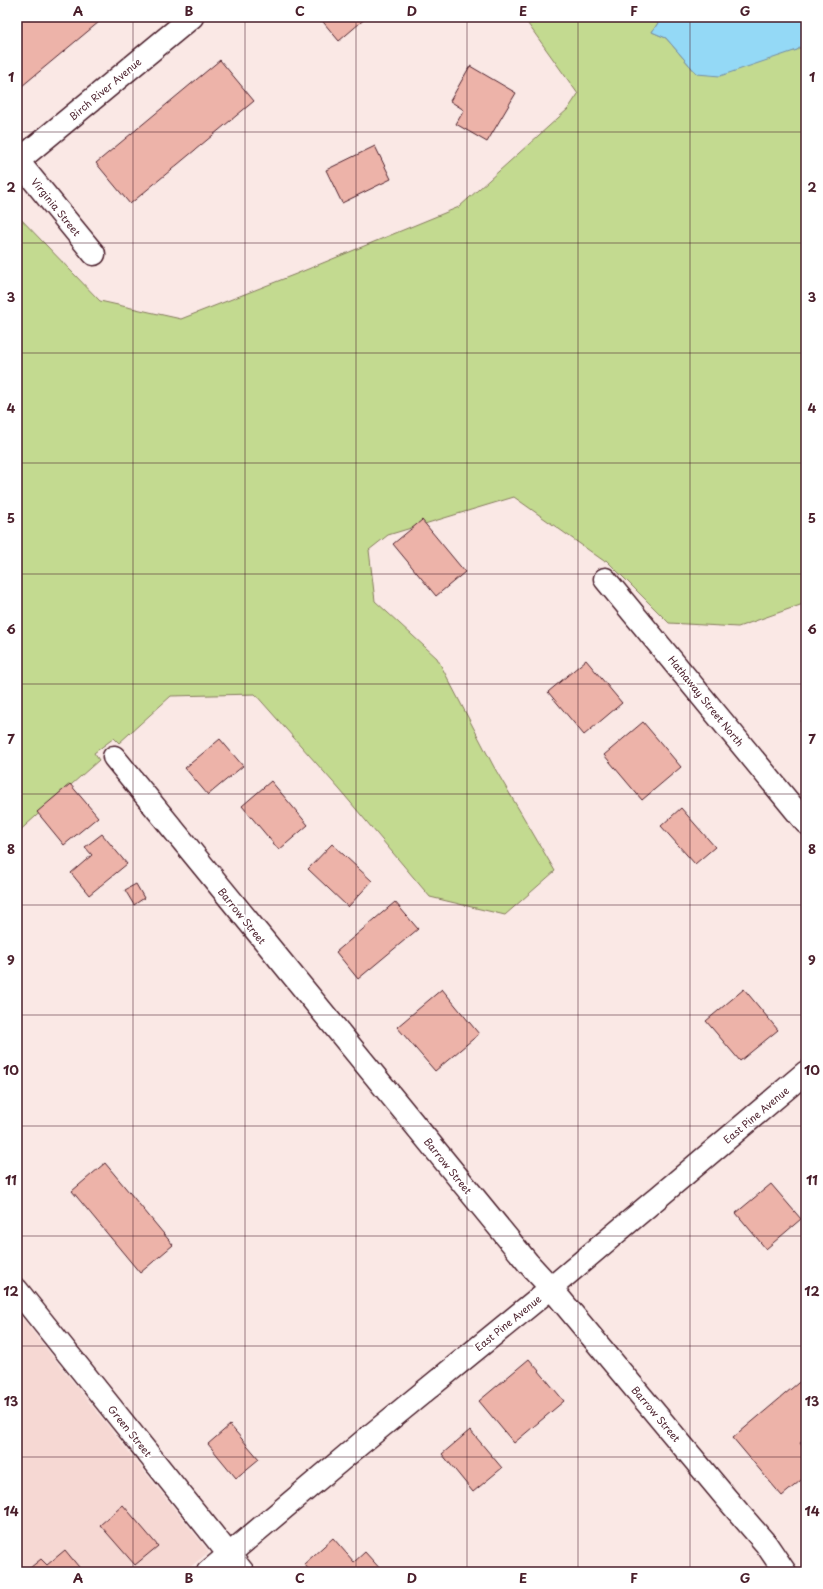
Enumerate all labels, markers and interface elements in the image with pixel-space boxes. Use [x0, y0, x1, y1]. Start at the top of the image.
text: A [73, 1, 83, 20]
text: B [185, 1, 194, 20]
text: C [295, 1, 305, 20]
text: D [407, 1, 417, 20]
text: E [519, 1, 527, 20]
text: F [630, 1, 638, 20]
text: G [740, 1, 750, 20]
street label: Birch River Avenue [65, 53, 145, 123]
text: 1 [8, 67, 14, 86]
text: 1 [809, 67, 815, 86]
street label: Virginia Street [28, 174, 85, 239]
text: 2 [6, 177, 16, 196]
text: 2 [807, 177, 817, 196]
text: 3 [7, 287, 16, 306]
text: 3 [808, 287, 817, 306]
text: 4 [7, 398, 16, 417]
text: 4 [808, 398, 817, 417]
text: 5 [7, 508, 15, 527]
text: 5 [808, 508, 816, 527]
text: 6 [6, 619, 16, 638]
text: 6 [807, 619, 817, 638]
street label: Hathaway Street North [665, 652, 748, 749]
text: 7 [7, 729, 15, 748]
text: 7 [808, 729, 816, 748]
text: 8 [7, 839, 15, 858]
text: 8 [808, 839, 816, 858]
street label: Barrow Street [215, 884, 270, 947]
text: 9 [7, 950, 15, 969]
text: 9 [808, 950, 816, 969]
text: 10 [3, 1060, 19, 1079]
text: 10 [804, 1060, 820, 1079]
street label: East Pine Avenue [720, 1082, 792, 1147]
street label: Barrow Street [421, 1134, 476, 1197]
text: 11 [5, 1170, 17, 1189]
text: 11 [806, 1170, 818, 1189]
text: 12 [3, 1281, 19, 1300]
text: 12 [804, 1281, 820, 1300]
street label: East Pine Avenue [471, 1291, 545, 1354]
street label: Barrow Street [628, 1382, 684, 1445]
text: 13 [4, 1391, 19, 1410]
text: 13 [805, 1391, 820, 1410]
street label: Green Street [105, 1402, 156, 1460]
text: 14 [3, 1501, 19, 1520]
text: 14 [804, 1501, 820, 1520]
text: A [73, 1568, 83, 1587]
text: B [185, 1568, 194, 1587]
text: C [295, 1568, 305, 1587]
text: D [407, 1568, 417, 1587]
text: E [519, 1568, 527, 1587]
text: F [630, 1568, 638, 1587]
text: G [740, 1568, 750, 1587]

